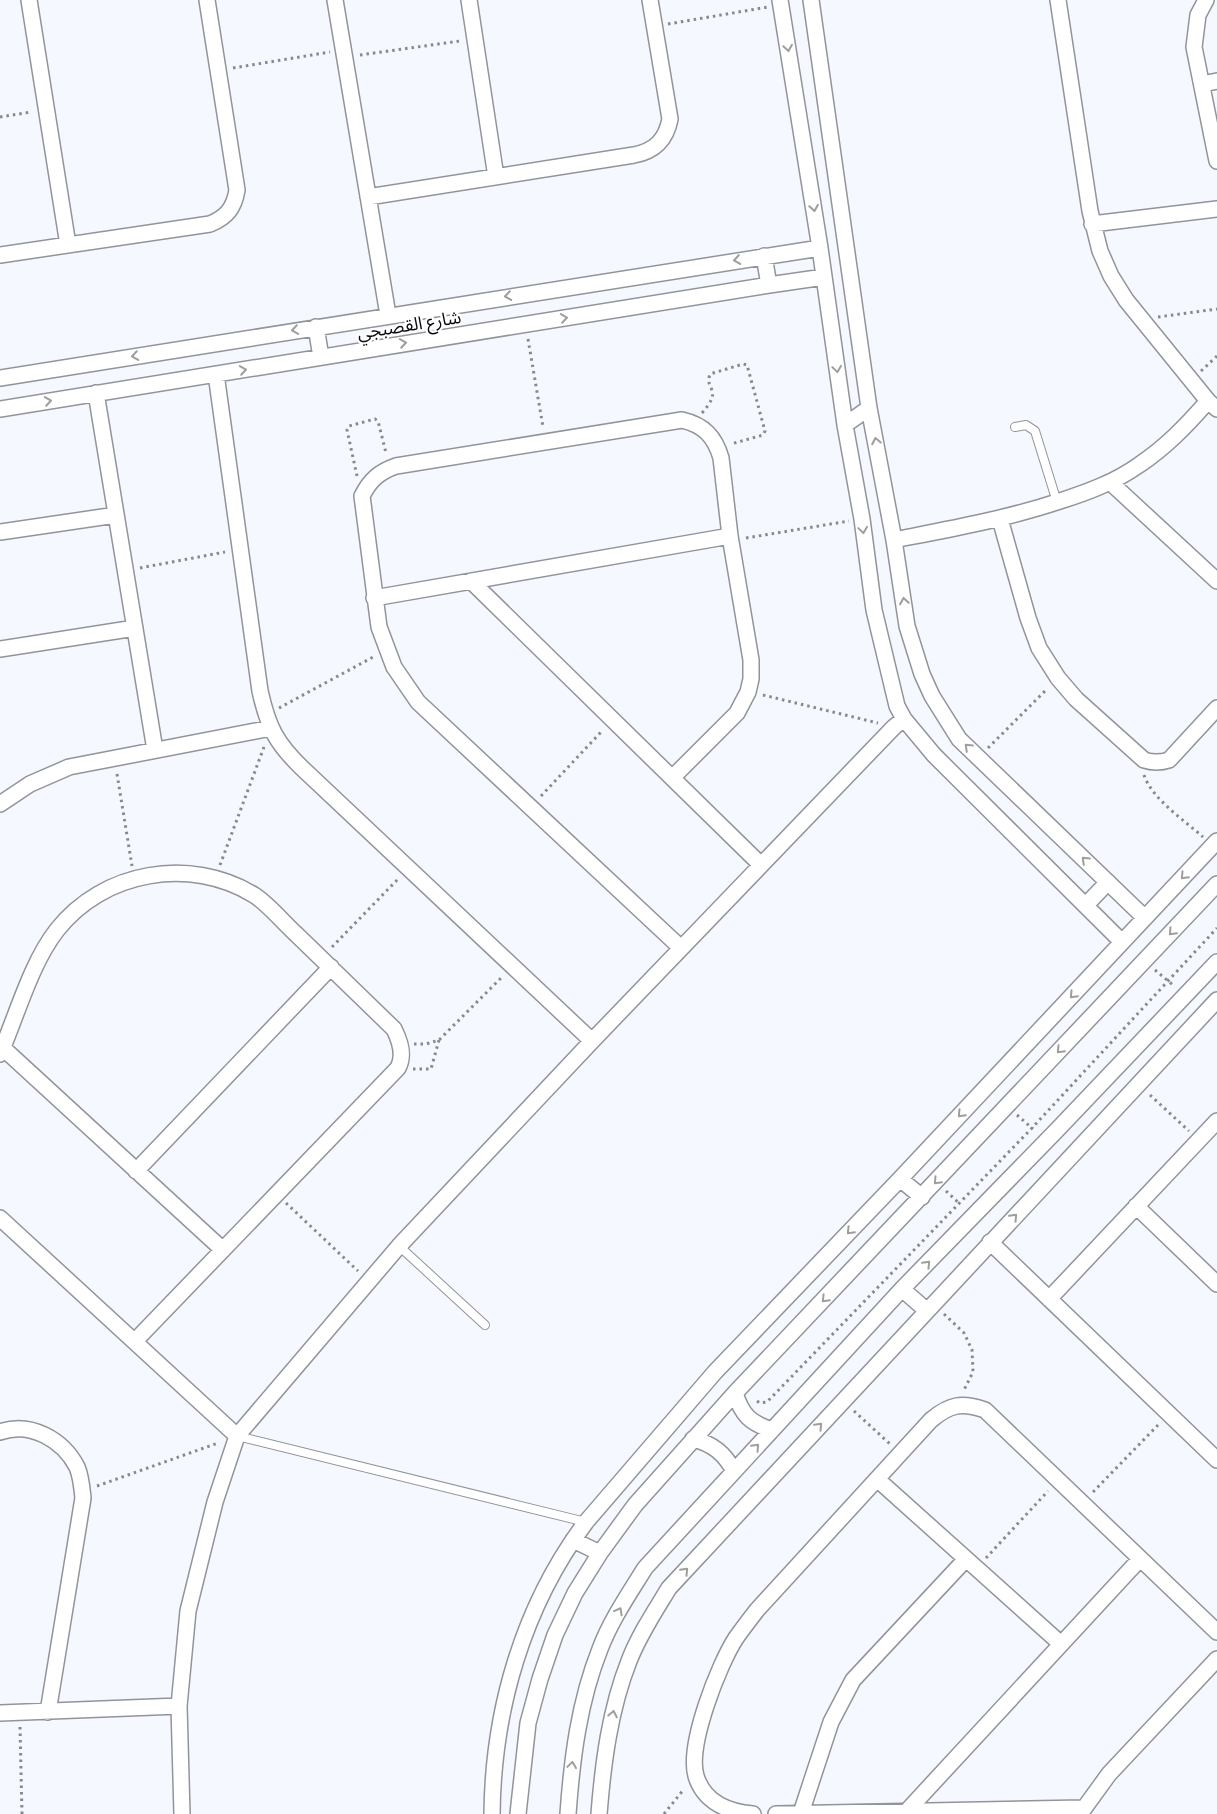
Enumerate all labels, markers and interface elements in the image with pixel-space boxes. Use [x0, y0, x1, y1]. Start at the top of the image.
one-way arrow [782, 44, 792, 52]
one-way arrow [808, 204, 818, 213]
one-way arrow [733, 254, 741, 265]
one-way arrow [503, 291, 512, 301]
street label: شارع القصبجي [355, 305, 463, 347]
one-way arrow [560, 313, 568, 323]
one-way arrow [291, 325, 300, 335]
one-way arrow [399, 339, 408, 349]
one-way arrow [130, 351, 139, 361]
one-way arrow [239, 365, 247, 375]
one-way arrow [831, 366, 842, 374]
one-way arrow [44, 397, 52, 407]
one-way arrow [871, 436, 881, 445]
one-way arrow [857, 526, 868, 534]
one-way arrow [899, 596, 909, 605]
one-way arrow [964, 744, 973, 753]
one-way arrow [1081, 857, 1090, 866]
one-way arrow [1181, 871, 1190, 880]
one-way arrow [1169, 926, 1178, 935]
one-way arrow [1070, 989, 1079, 998]
one-way arrow [1057, 1045, 1066, 1054]
one-way arrow [958, 1108, 967, 1117]
one-way arrow [934, 1176, 943, 1185]
one-way arrow [1008, 1214, 1017, 1223]
one-way arrow [847, 1226, 856, 1235]
one-way arrow [921, 1260, 930, 1269]
one-way arrow [822, 1293, 831, 1302]
one-way arrow [813, 1422, 822, 1431]
one-way arrow [750, 1443, 759, 1452]
one-way arrow [679, 1567, 688, 1576]
one-way arrow [613, 1607, 623, 1616]
one-way arrow [608, 1710, 618, 1718]
one-way arrow [566, 1761, 577, 1769]

